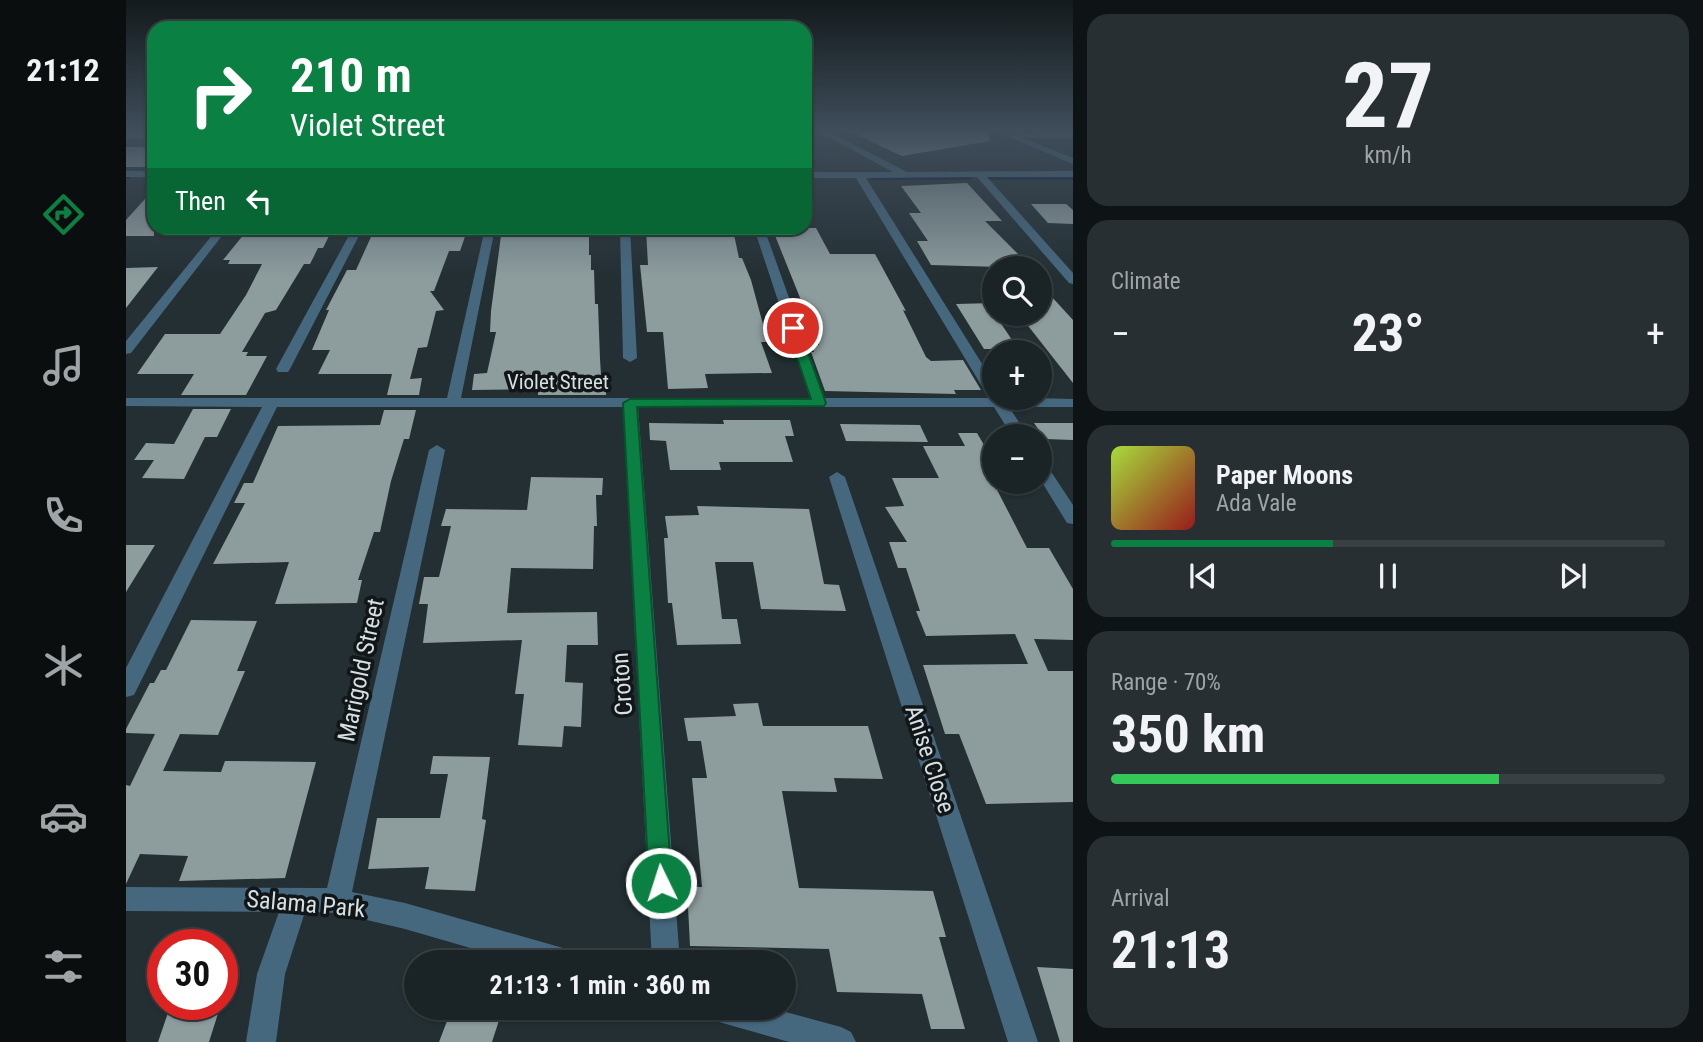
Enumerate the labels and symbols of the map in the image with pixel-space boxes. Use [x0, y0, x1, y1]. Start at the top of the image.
pin [763, 298, 823, 358]
street label: Violet Street [507, 370, 609, 394]
street label: Marigold Street [332, 596, 390, 744]
street label: Croton [606, 651, 638, 717]
street label: Anise Close [899, 701, 961, 817]
position arrow [624, 846, 698, 920]
street label: Salama Park [246, 885, 367, 923]
speed limit sign: 30 [147, 929, 238, 1020]

